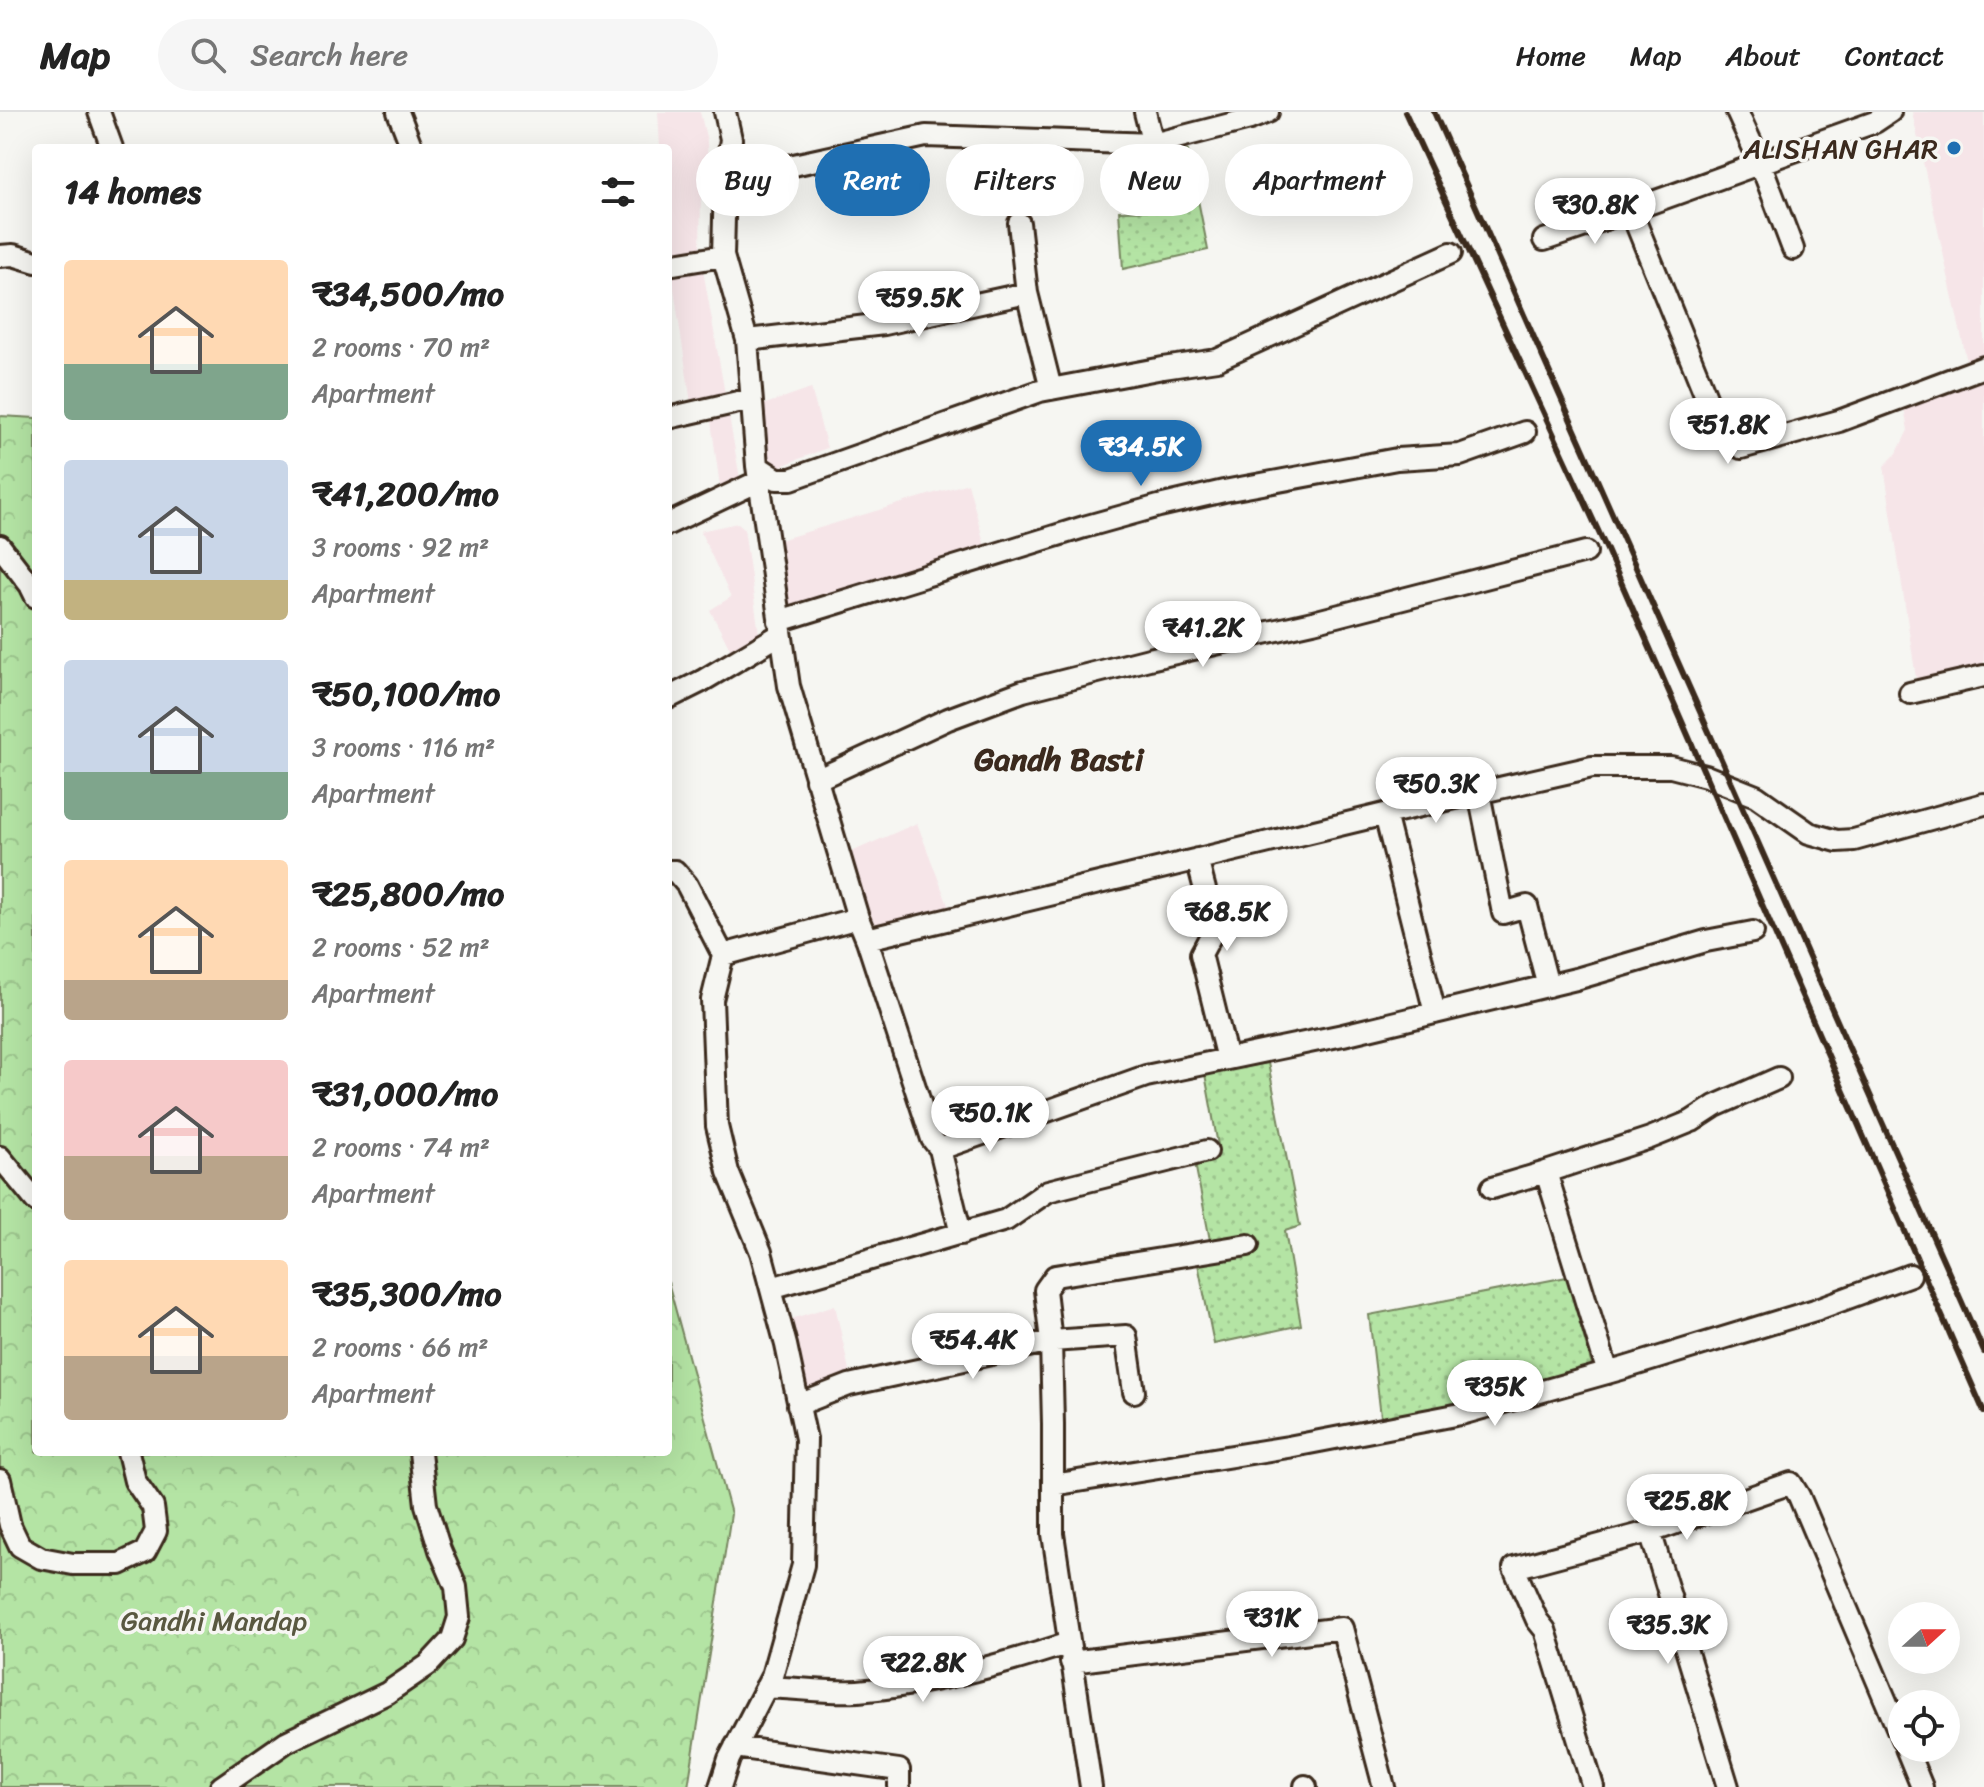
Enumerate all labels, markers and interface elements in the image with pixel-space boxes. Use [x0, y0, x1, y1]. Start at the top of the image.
search box [158, 19, 718, 91]
text: Map [40, 22, 110, 89]
text: Search here [250, 28, 408, 82]
text: Home [1516, 31, 1586, 80]
text: Map [1630, 31, 1681, 80]
text: About [1725, 31, 1801, 80]
text: Contact [1845, 31, 1944, 80]
icon: search [186, 33, 230, 77]
place label: ALISHAN GHAR [1742, 124, 1938, 173]
marker: ALISHAN GHAR [1945, 139, 1963, 157]
chip: Buy [696, 144, 799, 216]
chip: Rent [815, 144, 930, 216]
chip: Filters [946, 144, 1084, 216]
chip: New [1100, 144, 1209, 216]
chip: Apartment [1225, 144, 1413, 216]
text: 14 homes [64, 162, 201, 222]
icon: filters [596, 170, 640, 214]
pin: ₹30.8K [1530, 178, 1660, 246]
text: ₹30.8K [1553, 181, 1637, 227]
text: ₹34,500/mo [312, 264, 504, 324]
pin: ₹59.5K [854, 271, 984, 339]
text: ₹59.5K [876, 274, 962, 320]
icon: home [128, 292, 224, 388]
text: 2 rooms · 70 m² [312, 324, 490, 370]
text: Apartment [312, 370, 435, 416]
pin: ₹51.8K [1663, 398, 1793, 466]
text: ₹51.8K [1688, 401, 1768, 447]
pin: ₹34.5K [1076, 420, 1206, 488]
text: ₹34.5K [1099, 423, 1183, 469]
text: ₹41,200/mo [312, 464, 499, 524]
icon: home [128, 492, 224, 588]
text: 3 rooms · 92 m² [312, 524, 489, 570]
text: Apartment [312, 570, 435, 616]
pin: ₹41.2K [1138, 601, 1268, 669]
text: ₹41.2K [1163, 604, 1243, 650]
text: ₹50,100/mo [312, 664, 500, 724]
icon: home [128, 692, 224, 788]
text: 3 rooms · 116 m² [312, 724, 495, 770]
district label: Gandh Basti [974, 731, 1145, 788]
pin: ₹50.3K [1371, 757, 1501, 825]
text: ₹50.3K [1394, 760, 1478, 806]
text: Apartment [312, 770, 435, 816]
text: ₹25,800/mo [312, 864, 504, 924]
pin: ₹68.5K [1162, 885, 1292, 953]
text: ₹68.5K [1185, 888, 1269, 934]
icon: home [128, 892, 224, 988]
text: 2 rooms · 52 m² [312, 924, 490, 970]
text: Apartment [312, 970, 435, 1016]
text: ₹31,000/mo [312, 1064, 498, 1124]
pin: ₹50.1K [925, 1086, 1055, 1154]
text: ₹50.1K [949, 1089, 1031, 1135]
icon: home [128, 1092, 224, 1188]
text: 2 rooms · 74 m² [312, 1124, 490, 1170]
text: Apartment [312, 1170, 435, 1216]
text: ₹35,300/mo [312, 1264, 502, 1324]
icon: home [128, 1292, 224, 1388]
pin: ₹54.4K [908, 1313, 1038, 1381]
text: ₹54.4K [930, 1316, 1016, 1362]
text: 2 rooms · 66 m² [312, 1324, 488, 1370]
pin: ₹35K [1448, 1360, 1542, 1428]
text: ₹35K [1465, 1363, 1525, 1409]
text: Apartment [312, 1370, 435, 1416]
pin: ₹25.8K [1622, 1474, 1752, 1542]
text: ₹25.8K [1645, 1477, 1729, 1523]
pin: ₹31K [1225, 1591, 1319, 1659]
text: ₹31K [1244, 1594, 1300, 1640]
park label: Gandhi Mandap [121, 1596, 308, 1645]
pin: ₹35.3K [1603, 1598, 1733, 1666]
text: ₹35.3K [1627, 1601, 1709, 1647]
north arrow [1888, 1602, 1960, 1674]
map controls [1888, 1602, 1960, 1762]
pin: ₹22.8K [858, 1636, 988, 1704]
text: ₹22.8K [881, 1639, 965, 1685]
button: locate [1888, 1690, 1960, 1762]

